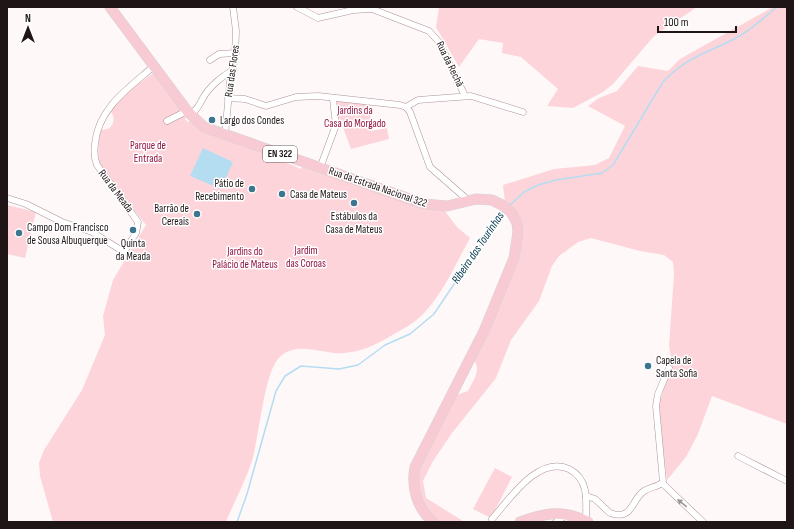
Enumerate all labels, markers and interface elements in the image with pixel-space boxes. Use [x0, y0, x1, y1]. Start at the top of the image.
north arrow [8, 8, 48, 48]
scale bar [658, 8, 736, 34]
text: N [25, 12, 31, 25]
text: 100 m [664, 15, 689, 30]
street label: Rua da Rechã [433, 39, 467, 89]
street label: Rua das Flores [222, 44, 242, 98]
park label: Jardins da Casa do Morgado [324, 104, 386, 130]
place label: Largo dos Condes [220, 114, 284, 127]
marker: Largo dos Condes [207, 115, 217, 125]
park label: Parque de Entrada [130, 139, 166, 165]
road number: EN 322 [263, 146, 297, 162]
street label: Rua da Estrada Nacional 322 [327, 164, 429, 210]
street label: Rua da Meada [96, 167, 136, 215]
place label: Pátio de Recebimento [195, 177, 244, 203]
marker: Pátio de Recebimento [247, 184, 257, 194]
place label: Casa de Mateus [290, 188, 347, 201]
marker: Casa de Mateus [277, 189, 287, 199]
marker: Estábulos da Casa de Mateus [349, 198, 359, 208]
place label: Barrão de Cereais [154, 202, 189, 228]
water label: Ribeira das Tourinhas [448, 208, 508, 287]
marker: Barrão de Cereais [192, 209, 202, 219]
place label: Estábulos da Casa de Mateus [325, 210, 383, 236]
place label: Campo Dom Francisco de Sousa Albuquerque [27, 221, 109, 247]
marker: Quinta da Meada [128, 225, 138, 235]
marker: Campo Dom Francisco de Sousa Albuquerque [14, 228, 24, 238]
place label: Quinta da Meada [116, 237, 150, 263]
park label: Jardim das Coroas [286, 244, 326, 270]
park label: Jardins do Palácio de Mateus [212, 245, 278, 271]
place label: Capela de Santa Sofia [656, 354, 697, 380]
marker: Capela de Santa Sofia [643, 361, 653, 371]
one-way arrow [677, 499, 688, 507]

